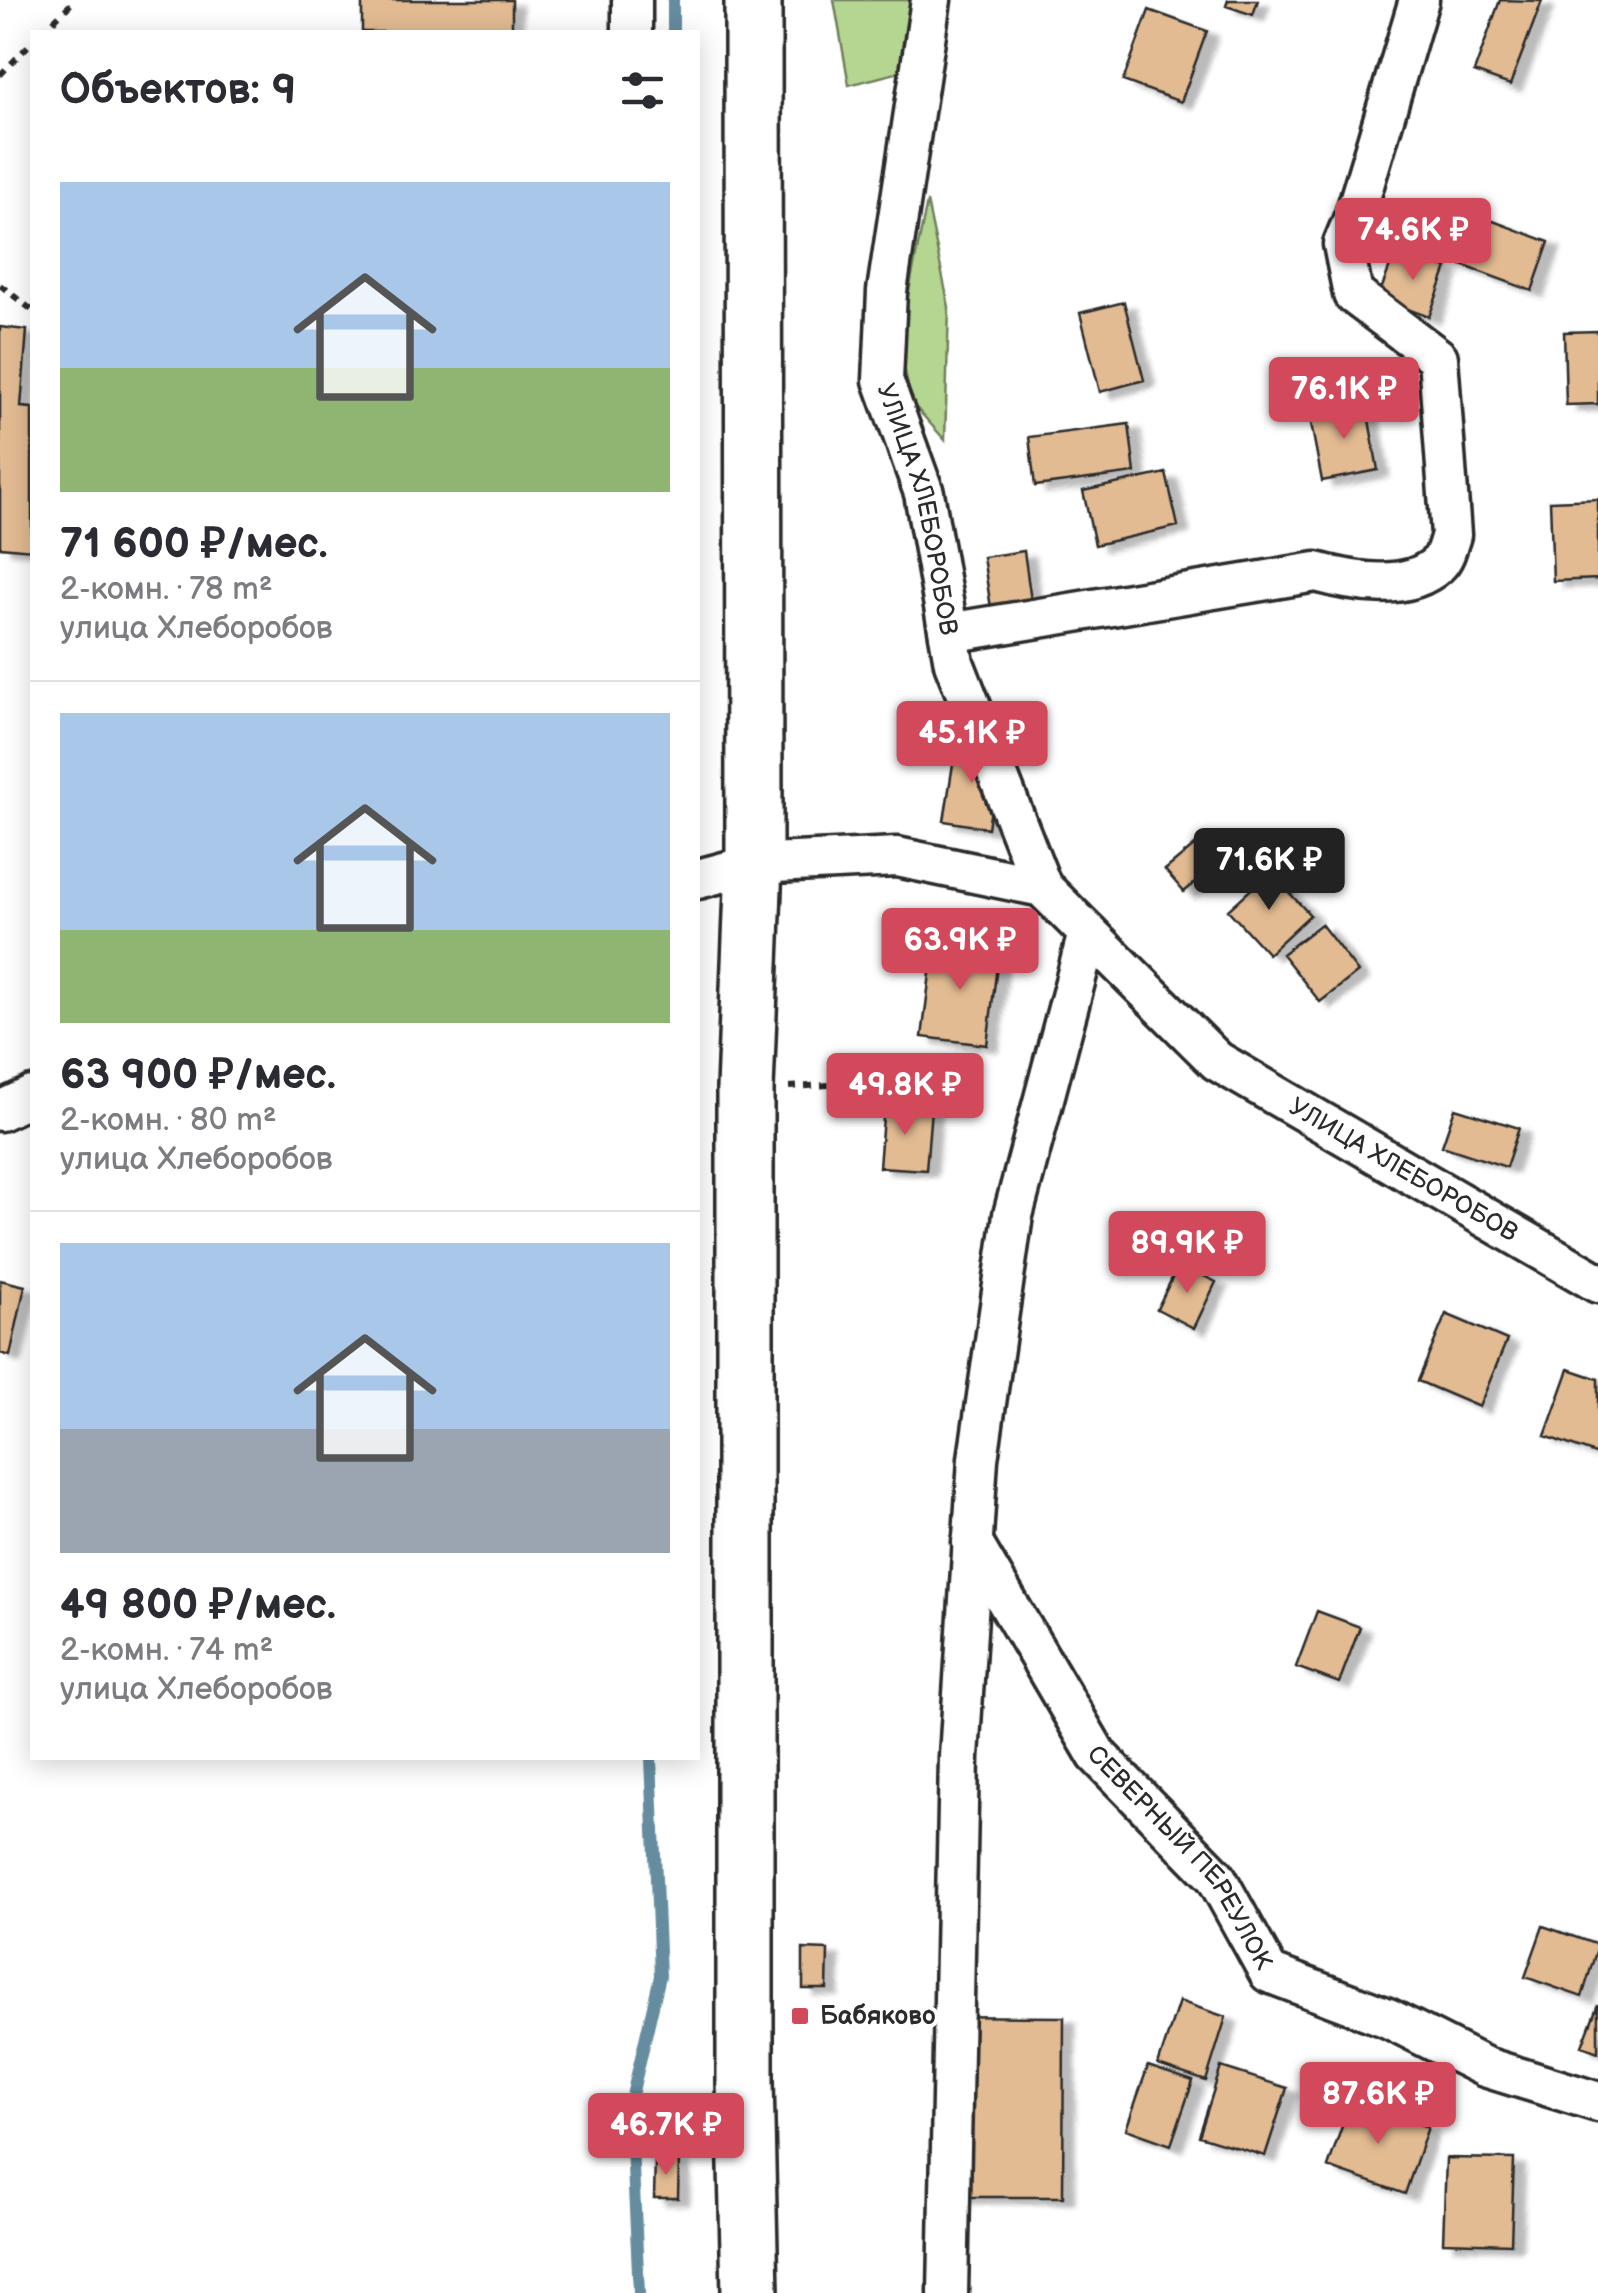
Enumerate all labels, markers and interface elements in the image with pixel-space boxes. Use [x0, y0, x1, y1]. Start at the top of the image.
icon: filters [615, 63, 670, 118]
text: Объектов: 9 [60, 65, 296, 116]
pin: 74.6K ₽ [1321, 198, 1505, 283]
text: 74.6K ₽ [1357, 211, 1469, 250]
icon: home [275, 247, 455, 427]
pin: 76.1K ₽ [1252, 357, 1436, 442]
text: 76.1K ₽ [1291, 370, 1397, 409]
street label: УЛИЦА ХЛЕБОРОБОВ [870, 379, 964, 638]
text: 71 600 ₽/мес. [60, 519, 328, 570]
text: 2-комн. · 78 m² [60, 570, 273, 609]
text: улица Хлеборобов [60, 609, 333, 648]
pin: 45.1K ₽ [880, 701, 1064, 786]
text: 45.1K ₽ [919, 714, 1025, 753]
icon: home [275, 778, 455, 958]
pin: 71.6K ₽ [1177, 828, 1361, 913]
text: 71.6K ₽ [1216, 841, 1322, 880]
pin: 63.9K ₽ [868, 908, 1052, 993]
text: 63.9K ₽ [904, 921, 1016, 960]
text: 63 900 ₽/мес. [60, 1050, 336, 1101]
pin: 49.8K ₽ [813, 1053, 997, 1138]
text: 49.8K ₽ [849, 1066, 961, 1105]
street label: УЛИЦА ХЛЕБОРОБОВ [1284, 1091, 1524, 1249]
text: 2-комн. · 80 m² [60, 1101, 276, 1140]
text: улица Хлеборобов [60, 1140, 333, 1179]
pin: 89.9K ₽ [1095, 1211, 1279, 1296]
text: 89.9K ₽ [1131, 1224, 1243, 1263]
icon: home [275, 1308, 455, 1488]
text: 49 800 ₽/мес. [60, 1580, 336, 1631]
text: 2-комн. · 74 m² [60, 1631, 273, 1670]
text: улица Хлеборобов [60, 1670, 333, 1709]
street label: СЕВЕРНЫЙ ПЕРЕУЛОК [1081, 1739, 1280, 1975]
place label: Бабяково [820, 2001, 936, 2032]
marker: Бабяково [789, 2005, 811, 2027]
pin: 87.6K ₽ [1286, 2062, 1470, 2147]
text: 87.6K ₽ [1322, 2075, 1434, 2114]
pin: 46.7K ₽ [574, 2093, 758, 2178]
text: 46.7K ₽ [610, 2106, 722, 2145]

